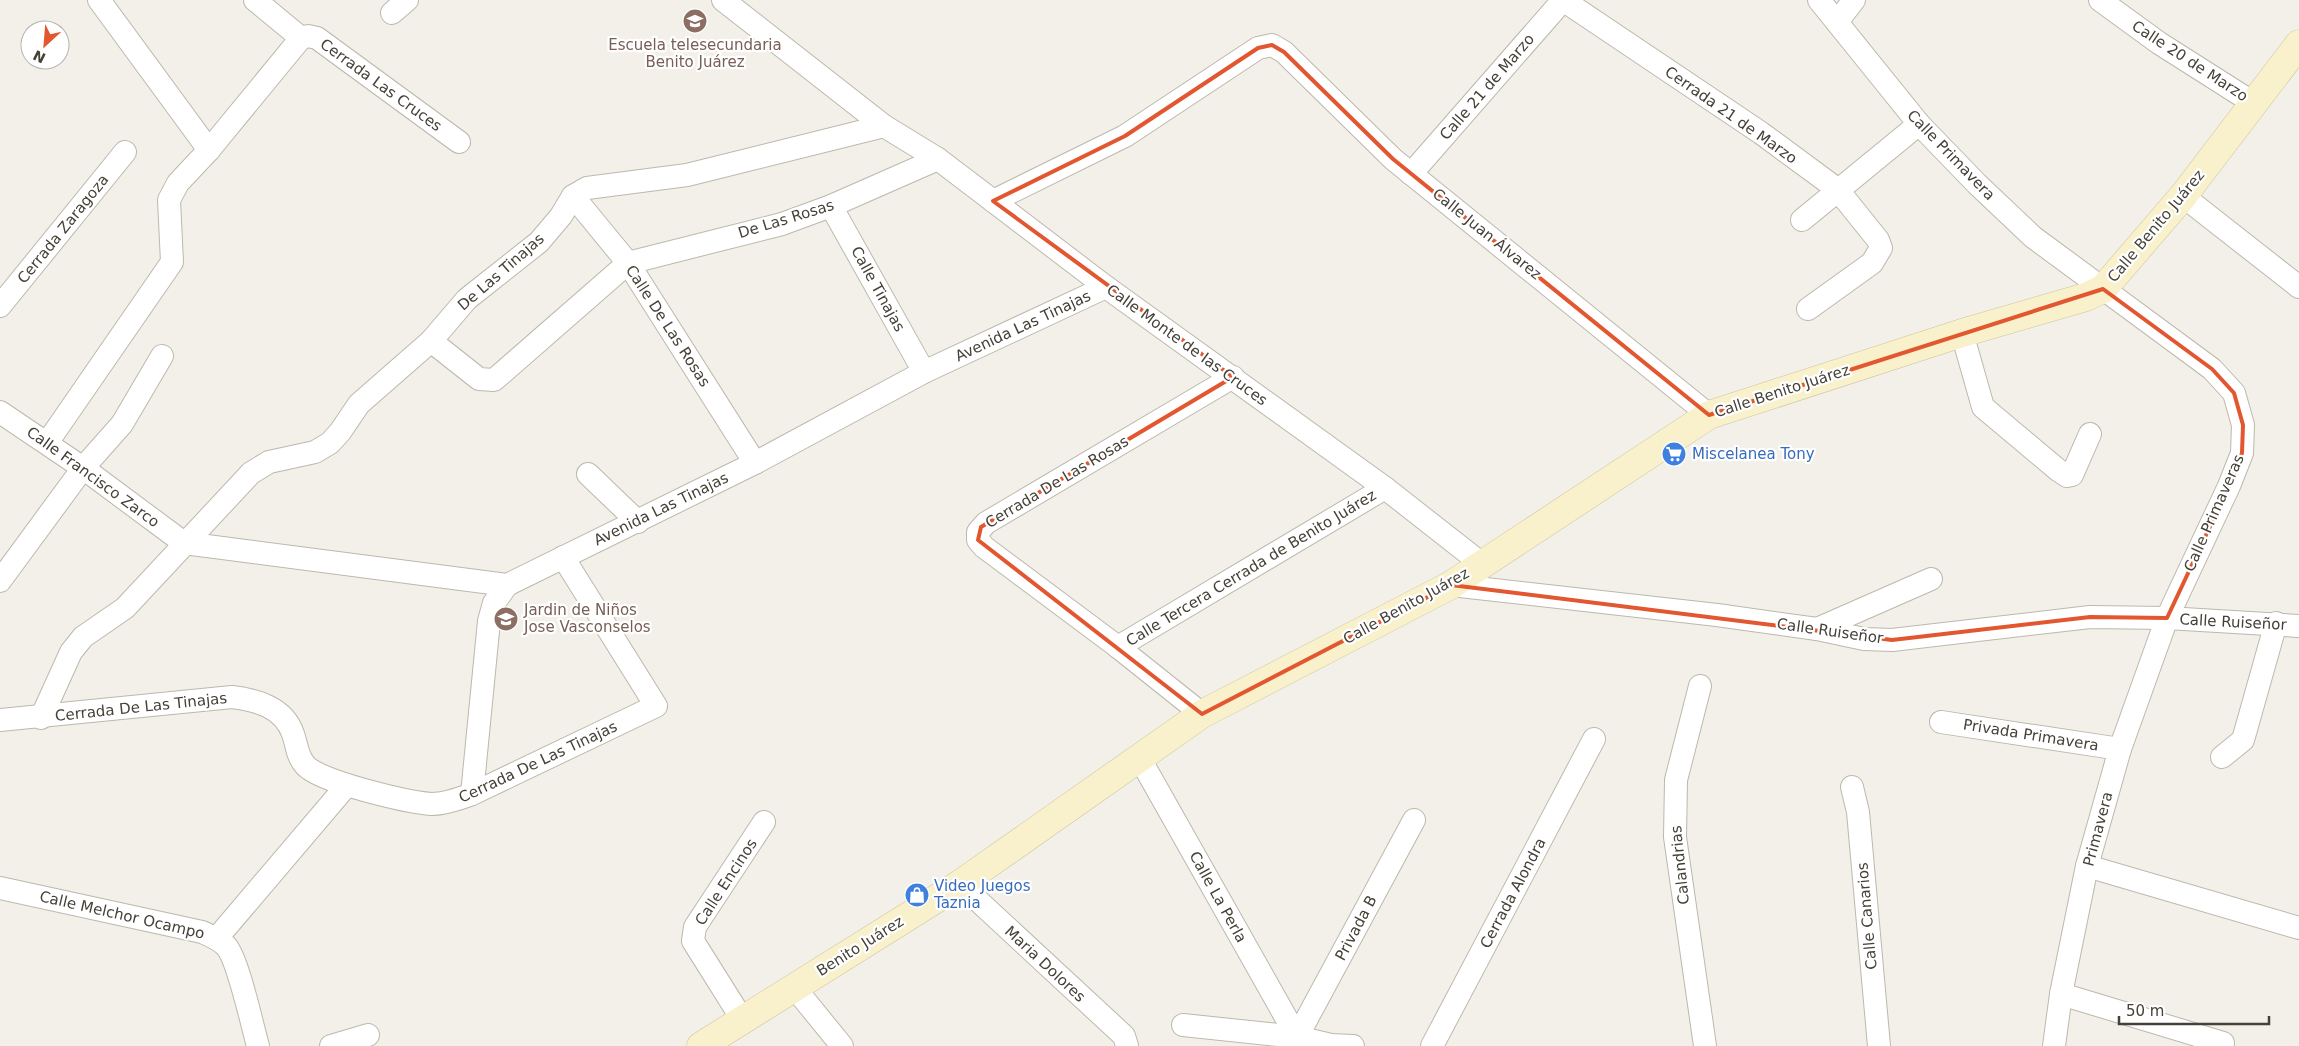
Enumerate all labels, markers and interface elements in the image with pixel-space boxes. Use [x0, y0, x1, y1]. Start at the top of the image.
school or university icon: Escuela telesecundaria Benito Juárez [682, 8, 708, 34]
street label: Calle 20 de Marzo [2129, 17, 2251, 105]
north arrow [20, 20, 70, 70]
street label: Calle 21 de Marzo [1436, 30, 1538, 144]
street label: Cerrada Las Cruces [317, 35, 446, 135]
place label: Escuela telesecundaria Benito Juárez [608, 36, 782, 71]
text: N [31, 47, 48, 66]
street label: Cerrada 21 de Marzo [1661, 63, 1801, 167]
street label: Calle Primavera [1903, 106, 1999, 204]
street label: Calle Benito Juárez [2104, 166, 2208, 286]
street label: Cerrada Zaragoza [14, 171, 112, 287]
street label: Calle Juan Álvarez [1429, 184, 1546, 283]
street label: De Las Rosas [736, 196, 836, 242]
street label: De Las Tinajas [454, 230, 548, 314]
street label: Calle Tinajas [847, 243, 909, 335]
street label: Calle De Las Rosas [622, 262, 714, 390]
street label: Calle Monte de las Cruces [1103, 281, 1271, 410]
street label: Avenida Las Tinajas [952, 287, 1094, 365]
street label: Calle Benito Juárez [1712, 361, 1852, 421]
street label: Calle Francisco Zarco [23, 423, 163, 531]
street label: Cerrada De Las Rosas [982, 432, 1132, 532]
supermarket icon: Miscelanea Tony [1661, 441, 1687, 467]
place label: Miscelanea Tony [1692, 445, 1815, 463]
street label: Calle Primaveras [2180, 452, 2248, 574]
street label: Avenida Las Tinajas [591, 468, 731, 549]
street label: Calle Tercera Cerrada de Benito Juárez [1123, 486, 1379, 650]
street label: Calle Benito Juárez [1340, 564, 1472, 648]
place label: Jardin de Niños Jose Vasconselos [523, 601, 651, 636]
school or university icon: Jardin de Niños Jose Vasconselos [493, 606, 519, 632]
street label: Calle Ruiseñor [2179, 610, 2288, 634]
street label: Calle Ruiseñor [1776, 615, 1885, 647]
street label: Cerrada De Las Tinajas [54, 689, 228, 725]
street label: Privada Primavera [1962, 715, 2100, 755]
street label: Cerrada De Las Tinajas [456, 717, 620, 807]
street label: Primavera [2079, 790, 2117, 868]
street label: Calandrias [1667, 824, 1693, 905]
street label: Calle Encinos [691, 835, 761, 929]
street label: Cerrada Alondra [1476, 835, 1550, 951]
street label: Calle La Perla [1186, 848, 1250, 946]
street label: Calle Canarios [1853, 861, 1881, 970]
place label: Video Juegos Taznia [933, 877, 1031, 912]
shop icon: Video Juegos Taznia [904, 882, 930, 908]
street label: Calle Melchor Ocampo [38, 887, 206, 943]
street label: Privada B [1331, 892, 1381, 964]
street label: Benito Juárez [813, 912, 907, 980]
street label: Maria Dolores [1001, 922, 1089, 1006]
scale bar [2119, 994, 2269, 1026]
text: 50 m [2126, 1002, 2164, 1020]

